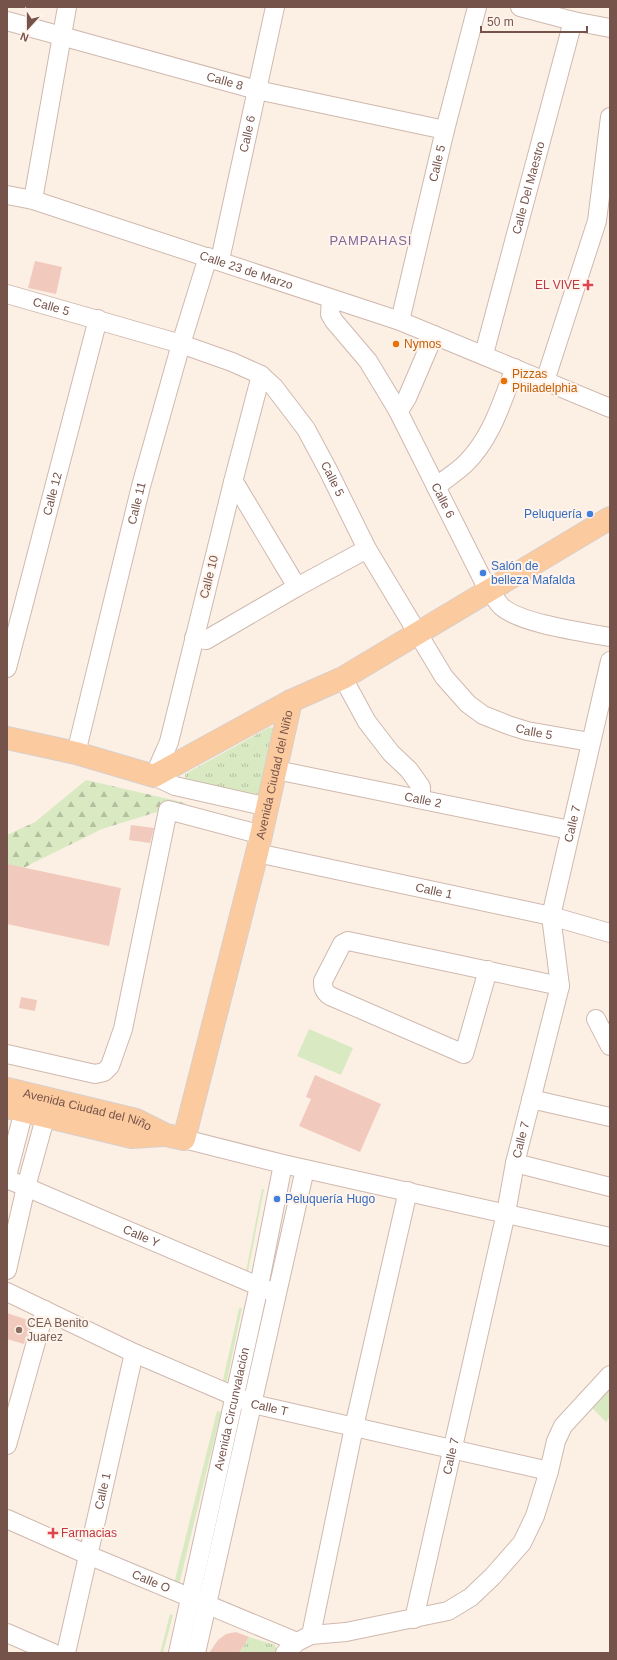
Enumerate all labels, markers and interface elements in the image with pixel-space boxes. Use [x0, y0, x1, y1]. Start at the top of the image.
north arrow [8, 8, 48, 48]
scale bar [481, 8, 587, 34]
text: 50 m [487, 15, 514, 29]
text: N [19, 30, 30, 44]
street label: Calle 8 [205, 69, 245, 93]
street label: Calle 6 [237, 114, 258, 154]
street label: Calle Del Maestro [509, 140, 548, 236]
street label: Calle 5 [426, 143, 448, 183]
district label: PAMPAHASI [330, 233, 412, 248]
street label: Calle 23 de Marzo [198, 248, 295, 292]
place label: EL VIVE [535, 278, 580, 292]
marker: EL VIVE [583, 280, 593, 290]
street label: Calle 5 [31, 295, 71, 319]
place label: Nymos [404, 337, 441, 351]
marker: Nymos [391, 339, 401, 349]
place label: Pizzas Philadelphia [512, 367, 578, 395]
marker: Pizzas Philadelphia [499, 376, 509, 386]
street label: Calle 5 [318, 459, 347, 499]
street label: Calle 12 [40, 470, 65, 517]
street label: Calle 11 [125, 480, 149, 526]
street label: Calle 6 [428, 481, 458, 521]
place label: Peluquería [524, 507, 582, 521]
marker: Peluquería [585, 509, 595, 519]
street label: Calle 10 [197, 554, 221, 600]
place label: Salón de belleza Mafalda [491, 559, 575, 587]
marker: Salón de belleza Mafalda [478, 568, 488, 578]
street label: Avenida Ciudad del Niño [253, 708, 296, 841]
street label: Calle 5 [514, 721, 554, 742]
street label: Calle 2 [403, 789, 443, 811]
street label: Calle 7 [561, 804, 583, 844]
street label: Calle 1 [414, 880, 454, 902]
street label: Avenida Ciudad del Niño [22, 1086, 154, 1134]
street label: Calle 7 [509, 1120, 532, 1160]
place label: Peluquería Hugo [285, 1192, 375, 1206]
marker: Peluquería Hugo [272, 1194, 282, 1204]
street label: Calle Y [121, 1222, 162, 1250]
place label: CEA Benito Juarez [27, 1316, 89, 1344]
marker: CEA Benito Juarez [14, 1325, 24, 1335]
street label: Avenida Circunvalación [212, 1346, 252, 1472]
street label: Calle T [249, 1397, 290, 1419]
street label: Calle 7 [440, 1436, 462, 1476]
street label: Calle 1 [92, 1471, 114, 1511]
place label: Farmacias [61, 1526, 117, 1540]
marker: Farmacias [48, 1528, 58, 1538]
street label: Calle O [130, 1567, 172, 1595]

